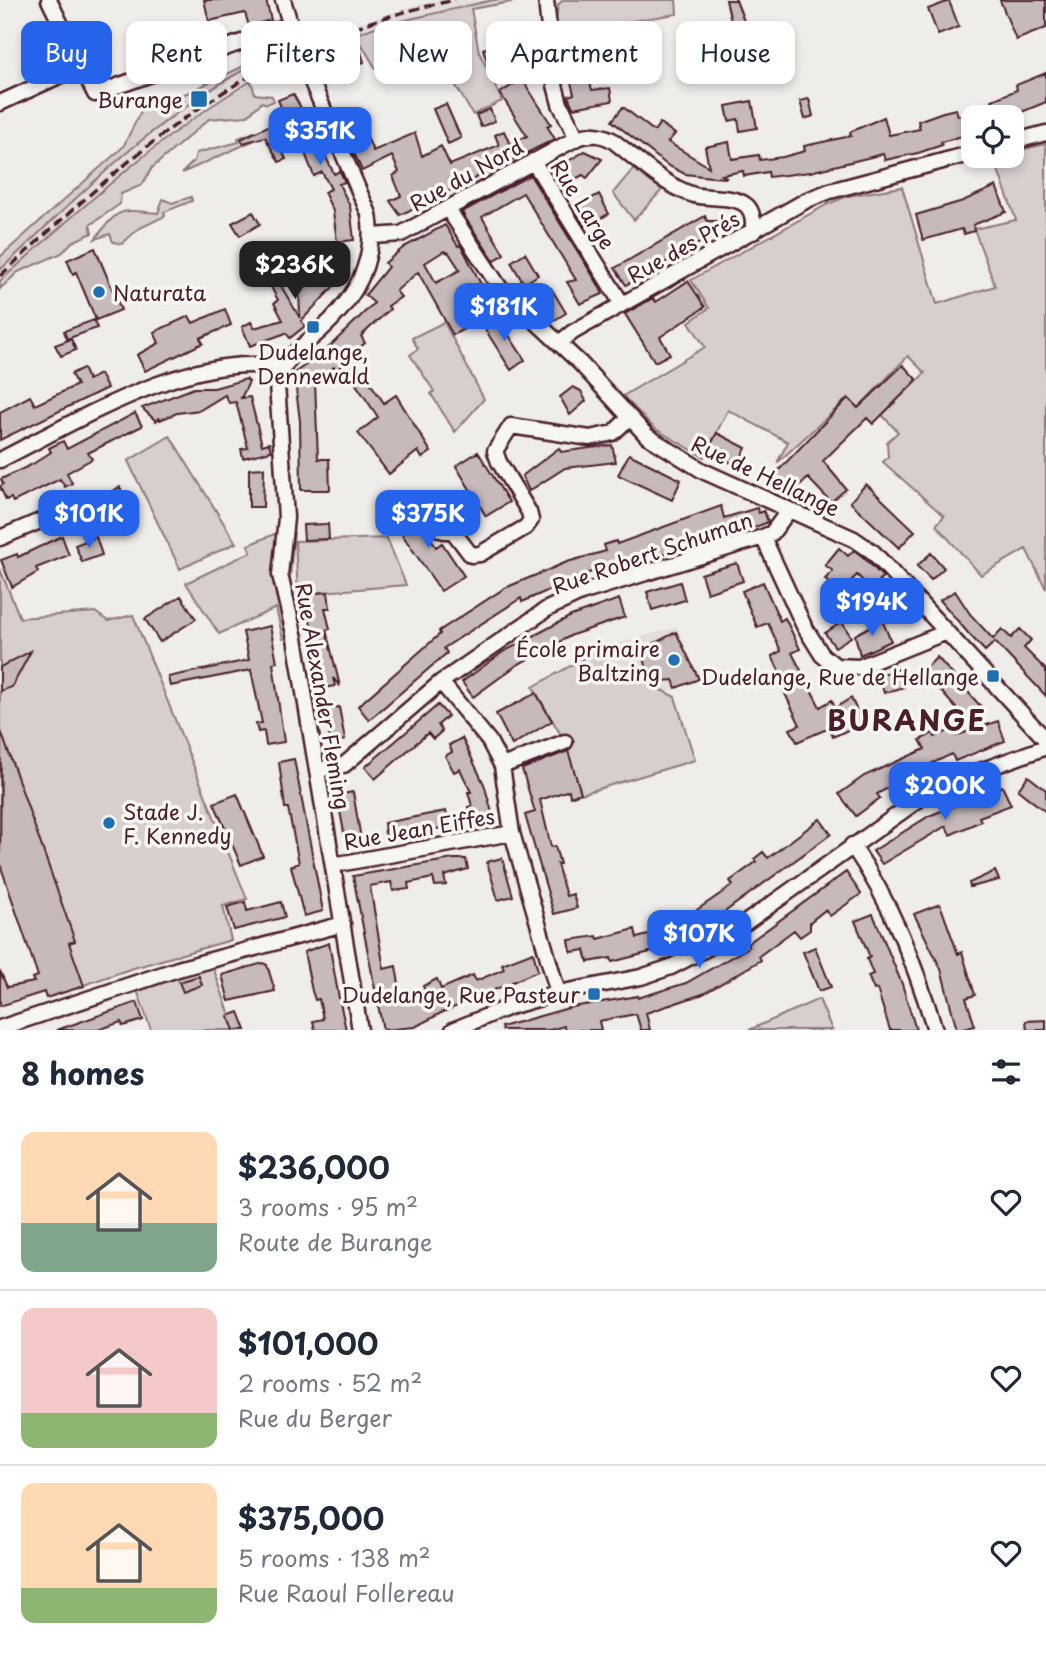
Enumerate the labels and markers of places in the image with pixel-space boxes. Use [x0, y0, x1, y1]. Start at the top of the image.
place label: Burange [97, 83, 183, 115]
marker: Burange [189, 89, 209, 109]
pin: $351K [271, 108, 369, 167]
pin: $236K [246, 242, 344, 301]
place label: Naturata [113, 276, 207, 308]
marker: Naturata [91, 284, 107, 300]
pin: $181K [455, 284, 553, 343]
marker: Dudelange, Dennewald [305, 319, 321, 335]
place label: Dudelange, Dennewald [257, 335, 370, 391]
pin: $101K [40, 490, 138, 550]
pin: $375K [379, 490, 477, 550]
pin: $194K [823, 578, 921, 638]
place label: École primaire Baltzing [516, 632, 660, 688]
marker: École primaire Baltzing [666, 652, 682, 668]
place label: Dudelange, Rue de Hellange [701, 660, 979, 692]
marker: Dudelange, Rue de Hellange [985, 668, 1001, 684]
pin: $200K [896, 762, 994, 822]
place label: Stade J. F. Kennedy [123, 795, 231, 851]
marker: Stade J. F. Kennedy [101, 815, 117, 831]
pin: $107K [650, 911, 748, 970]
place label: Dudelange, Rue Pasteur [341, 978, 580, 1010]
marker: Dudelange, Rue Pasteur [586, 986, 602, 1002]

